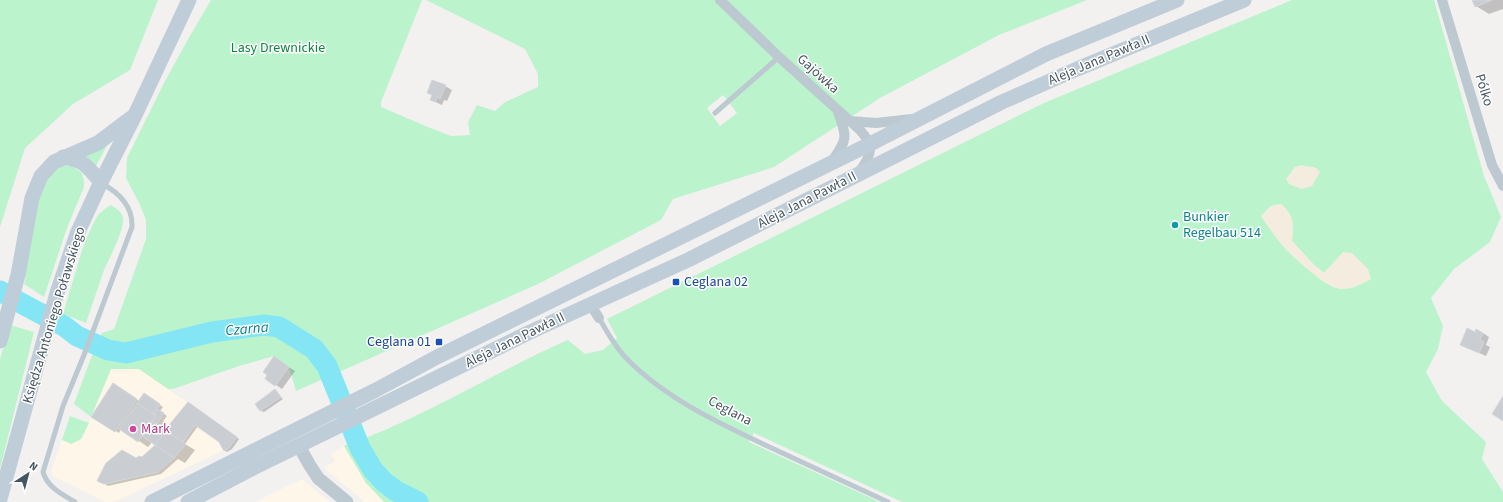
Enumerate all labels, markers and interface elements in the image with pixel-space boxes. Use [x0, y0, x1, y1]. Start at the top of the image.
street label: Aleja Jana Pawła II [1045, 30, 1153, 90]
park label: Lasy Drewnickie [231, 38, 325, 58]
street label: Gajówka [793, 50, 843, 98]
street label: Pólko [1470, 71, 1498, 109]
street label: Aleja Jana Pawła II [754, 166, 860, 234]
place label: Bunkier Regelbau 514 [1183, 207, 1261, 243]
marker: Bunkier Regelbau 514 [1170, 220, 1180, 230]
street label: Księdza Antoniego Poławskiego [18, 224, 90, 406]
place label: Ceglana 02 [684, 272, 748, 292]
marker: Ceglana 02 [671, 277, 681, 287]
street label: Aleja Jana Pawła II [462, 307, 568, 373]
water label: Czarna [224, 317, 270, 341]
place label: Ceglana 01 [367, 332, 431, 352]
marker: Ceglana 01 [434, 337, 444, 347]
street label: Ceglana [704, 391, 756, 431]
place label: Mark [141, 419, 170, 439]
marker: Mark [128, 424, 138, 434]
north arrow [8, 454, 48, 494]
text: N [26, 458, 41, 475]

